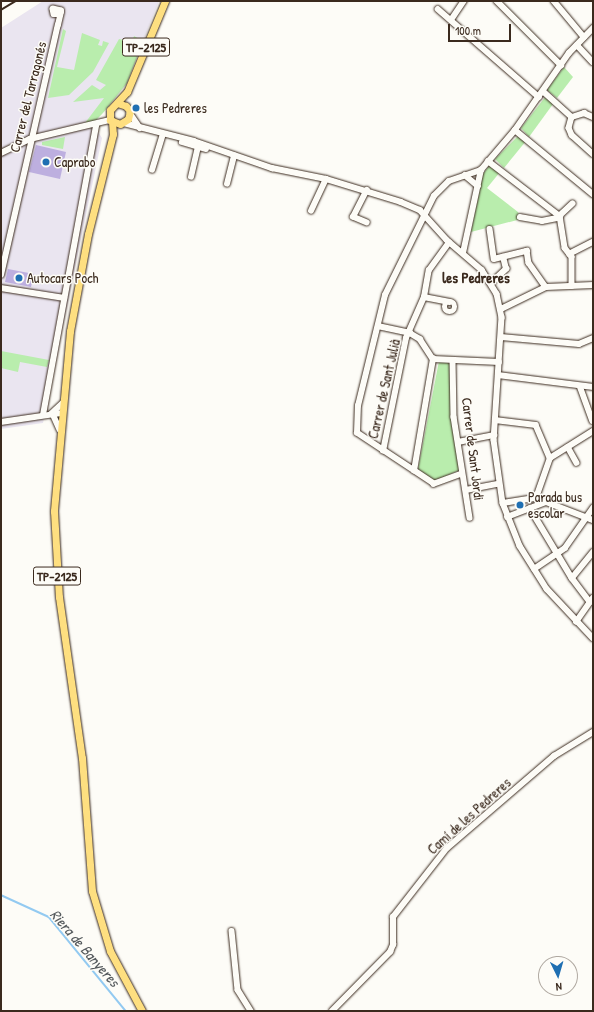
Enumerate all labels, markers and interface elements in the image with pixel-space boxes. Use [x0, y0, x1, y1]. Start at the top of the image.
scale bar [450, 16, 513, 42]
text: 100 m [455, 22, 481, 39]
road number: TP-2125 [122, 36, 170, 58]
street label: Carrer del Tarragonés [6, 40, 50, 154]
place label: les Pedreres [144, 100, 207, 116]
marker: les Pedreres [131, 103, 141, 113]
place label: Caprabo [54, 154, 95, 170]
marker: Caprabo [41, 157, 51, 167]
district label: les Pedreres [442, 269, 510, 287]
place label: Autocars Poch [27, 270, 98, 286]
marker: Autocars Poch [14, 273, 24, 283]
street label: Carrer de Sant Julià [364, 338, 404, 440]
street label: Carrer de Sant Jordi [458, 397, 488, 501]
place label: Parada bus escolar [528, 489, 582, 522]
marker: Parada bus escolar [515, 500, 525, 510]
road number: TP-2125 [33, 565, 81, 587]
street label: Camí de les Pedreres [424, 774, 514, 858]
water label: Riera de Banyeres [47, 906, 123, 990]
north arrow [538, 956, 578, 996]
text: N [555, 980, 562, 994]

